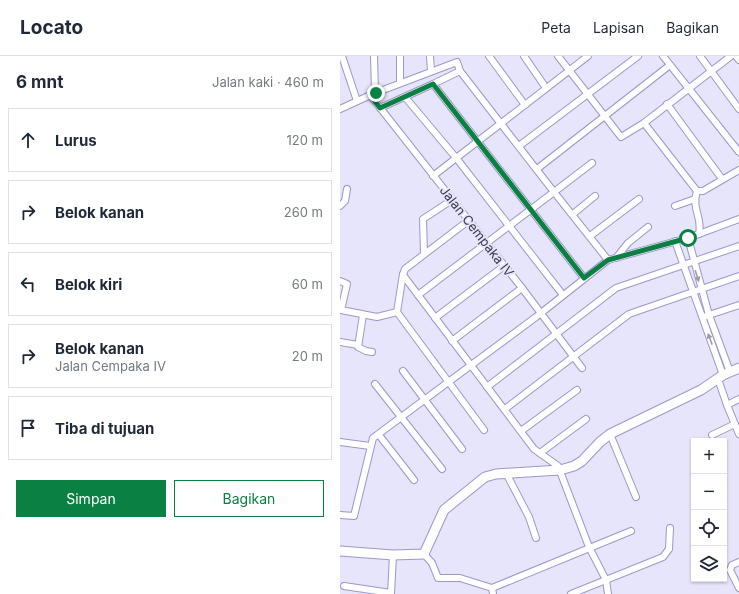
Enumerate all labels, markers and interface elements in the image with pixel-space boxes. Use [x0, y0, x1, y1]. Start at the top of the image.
text: Locato [20, 16, 83, 39]
text: Peta [541, 19, 571, 36]
text: Lapisan [593, 19, 644, 36]
text: Bagikan [666, 19, 719, 36]
text: 6 mnt [16, 72, 63, 92]
text: Jalan kaki · 460 m [212, 74, 324, 90]
route end [367, 84, 385, 102]
icon: ahead [17, 129, 39, 151]
text: Lurus [55, 131, 97, 150]
text: 120 m [287, 132, 323, 148]
street label: Jalan Cempaka IV [437, 182, 517, 280]
icon: right [17, 201, 39, 223]
text: Belok kanan [55, 203, 144, 222]
text: 260 m [284, 204, 323, 220]
route start [679, 229, 697, 247]
one-way arrow [694, 271, 700, 283]
icon: left [17, 273, 39, 295]
text: Belok kiri [55, 275, 122, 294]
text: 60 m [292, 276, 323, 292]
one-way arrow [706, 332, 712, 344]
text: Belok kanan [55, 339, 144, 358]
icon: right [17, 345, 39, 367]
text: 20 m [292, 348, 323, 364]
text: Jalan Cempaka IV [55, 358, 166, 374]
icon: arrive [17, 417, 39, 439]
text: Tiba di tujuan [55, 419, 154, 438]
map controls [691, 438, 727, 582]
button: + [691, 438, 727, 474]
button: − [691, 474, 727, 510]
button: Simpan [16, 480, 166, 517]
button: Bagikan [174, 480, 324, 517]
button: locate [691, 510, 727, 546]
button: layers [691, 546, 727, 582]

